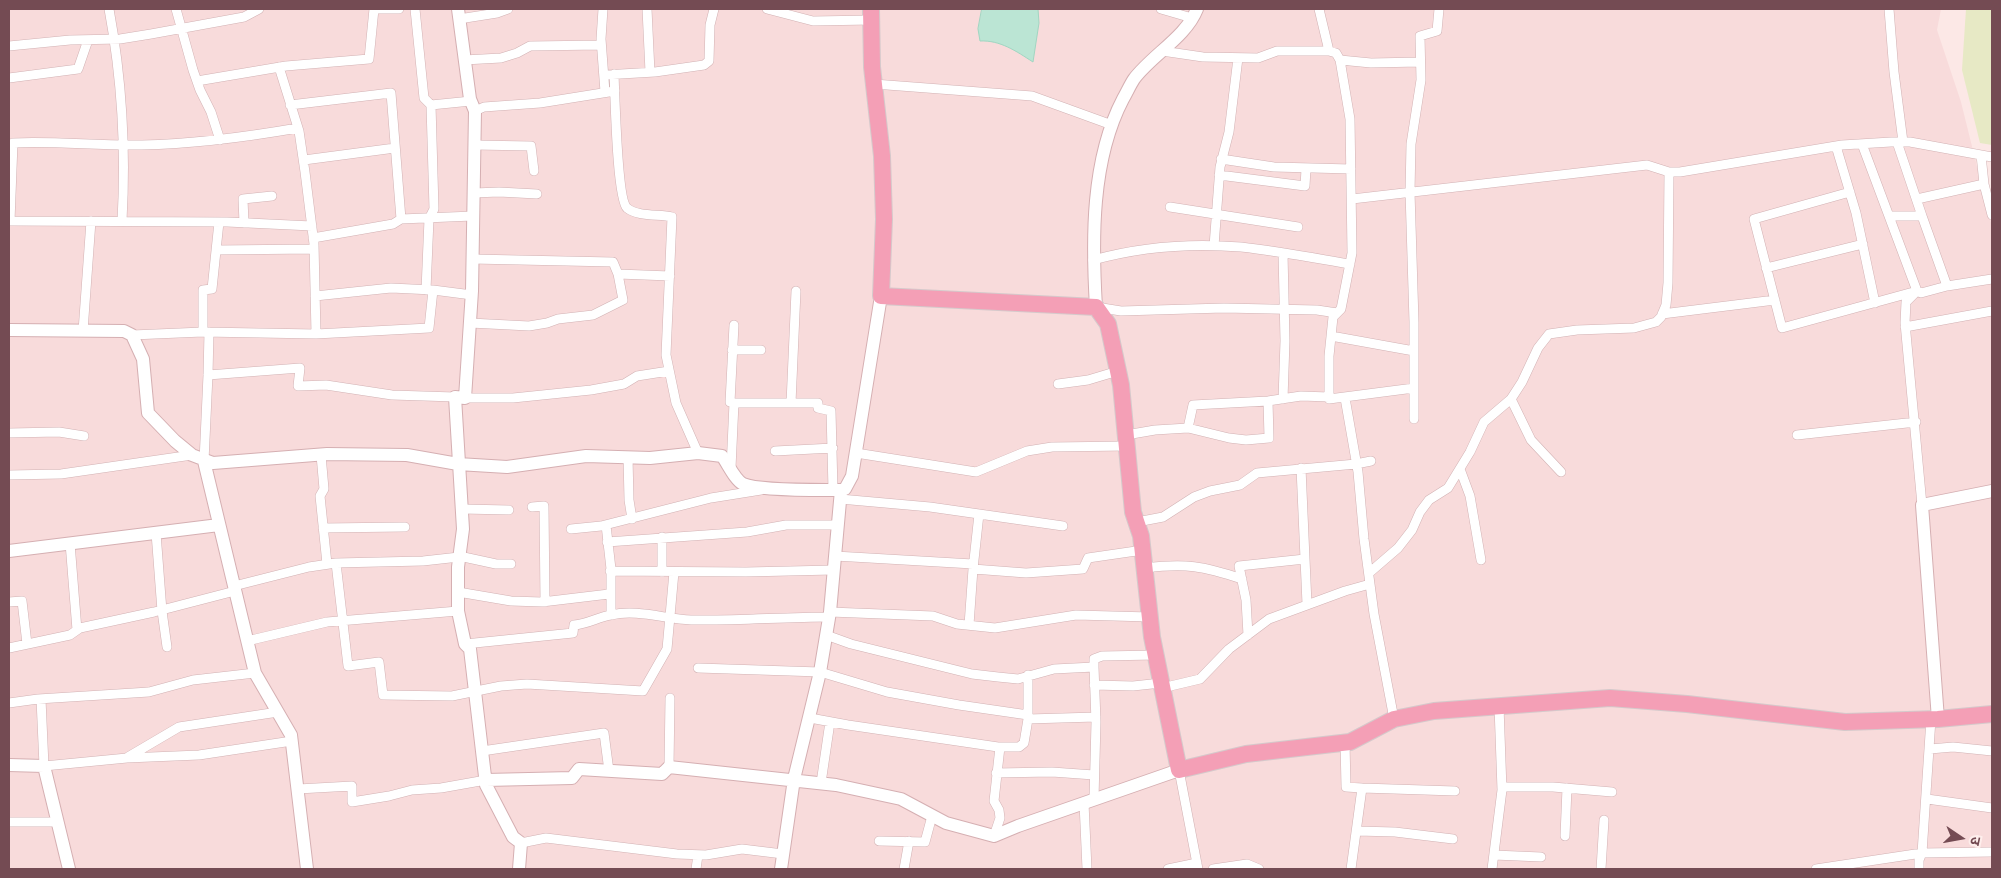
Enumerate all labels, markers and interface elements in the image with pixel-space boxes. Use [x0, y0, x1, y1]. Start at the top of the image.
north arrow [1936, 813, 1986, 863]
text: उ [1967, 835, 1985, 847]

